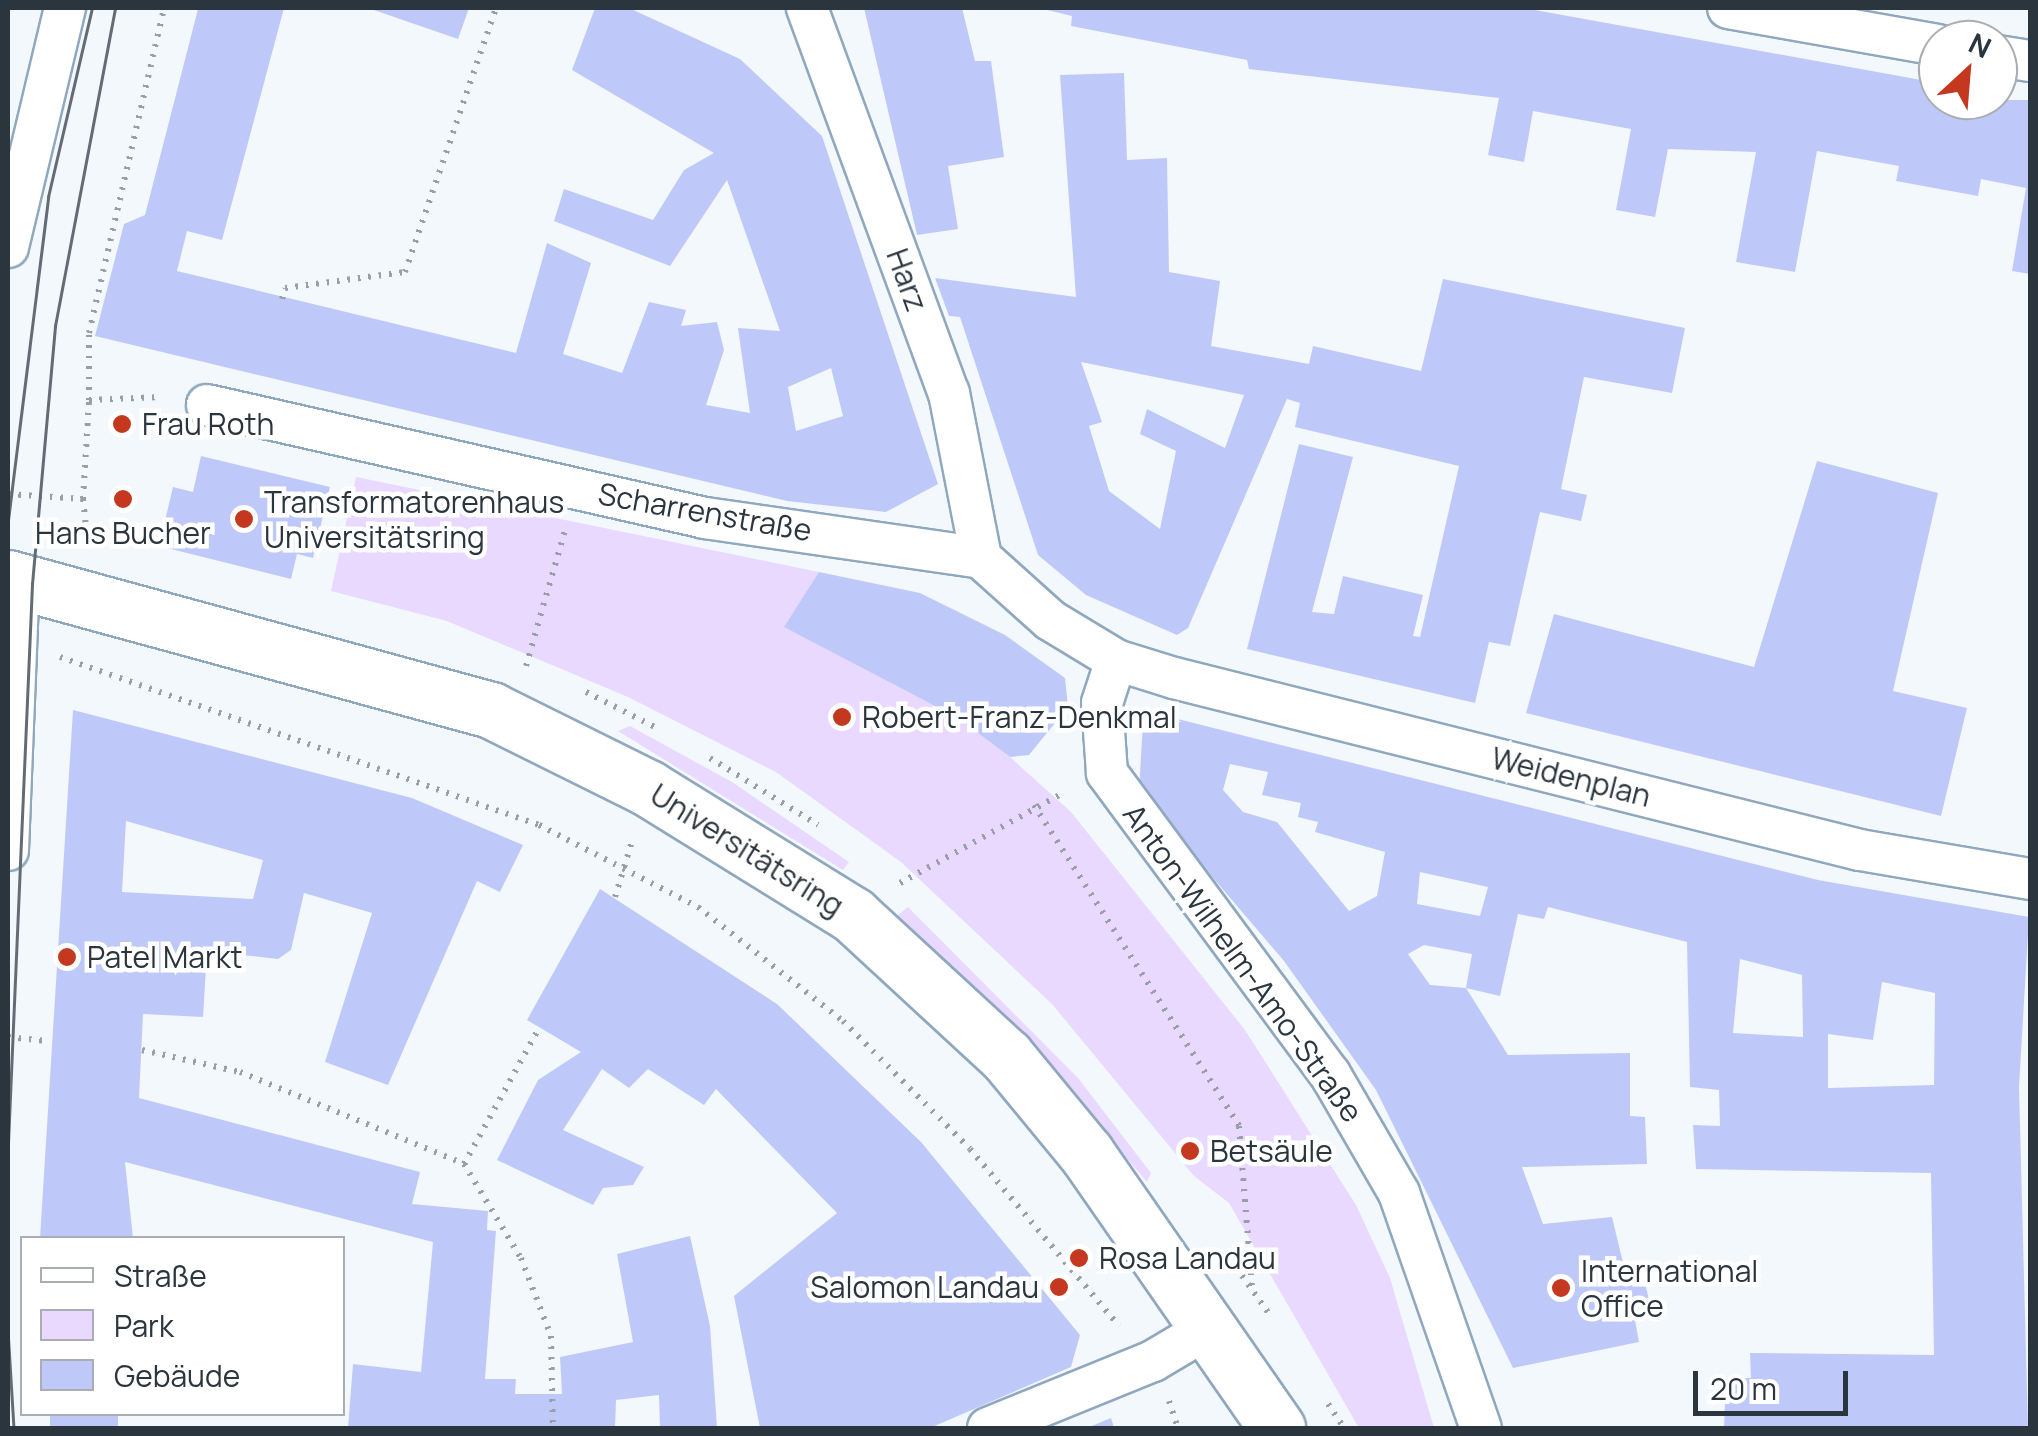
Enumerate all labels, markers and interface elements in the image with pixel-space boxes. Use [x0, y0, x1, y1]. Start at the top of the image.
north arrow [1918, 20, 2018, 120]
text: N [1963, 23, 1998, 66]
street label: Harz [879, 244, 935, 316]
place label: Frau Roth [142, 406, 274, 442]
marker: Frau Roth [111, 413, 133, 435]
street label: Scharrenstraße [596, 476, 814, 548]
place label: Transformatorenhaus Universitätsring [264, 484, 564, 554]
marker: Hans Bucher [112, 488, 134, 510]
marker: Transformatorenhaus Universitätsring [233, 508, 255, 530]
place label: Hans Bucher [35, 515, 211, 551]
place label: Robert-Franz-Denkmal [862, 699, 1177, 735]
marker: Robert-Franz-Denkmal [831, 706, 853, 728]
street label: Weidenplan [1488, 740, 1654, 814]
street label: Universitätsring [644, 776, 850, 924]
street label: Anton-Wilhelm-Amo-Straße [1116, 797, 1370, 1129]
place label: Patel Markt [87, 939, 243, 975]
marker: Patel Markt [56, 946, 78, 968]
place label: Betsäule [1210, 1133, 1333, 1169]
marker: Betsäule [1179, 1140, 1201, 1162]
legend [20, 1236, 345, 1416]
place label: Rosa Landau [1099, 1240, 1276, 1276]
marker: Rosa Landau [1068, 1247, 1090, 1269]
place label: International Office [1581, 1253, 1758, 1324]
text: Straße [114, 1255, 207, 1296]
place label: Salomon Landau [810, 1269, 1039, 1305]
marker: Salomon Landau [1048, 1276, 1070, 1298]
marker: International Office [1550, 1277, 1572, 1299]
text: Park [114, 1305, 174, 1346]
scale bar [1698, 1351, 1853, 1413]
text: Gebäude [114, 1355, 240, 1396]
text: 20 m [1710, 1368, 1777, 1409]

